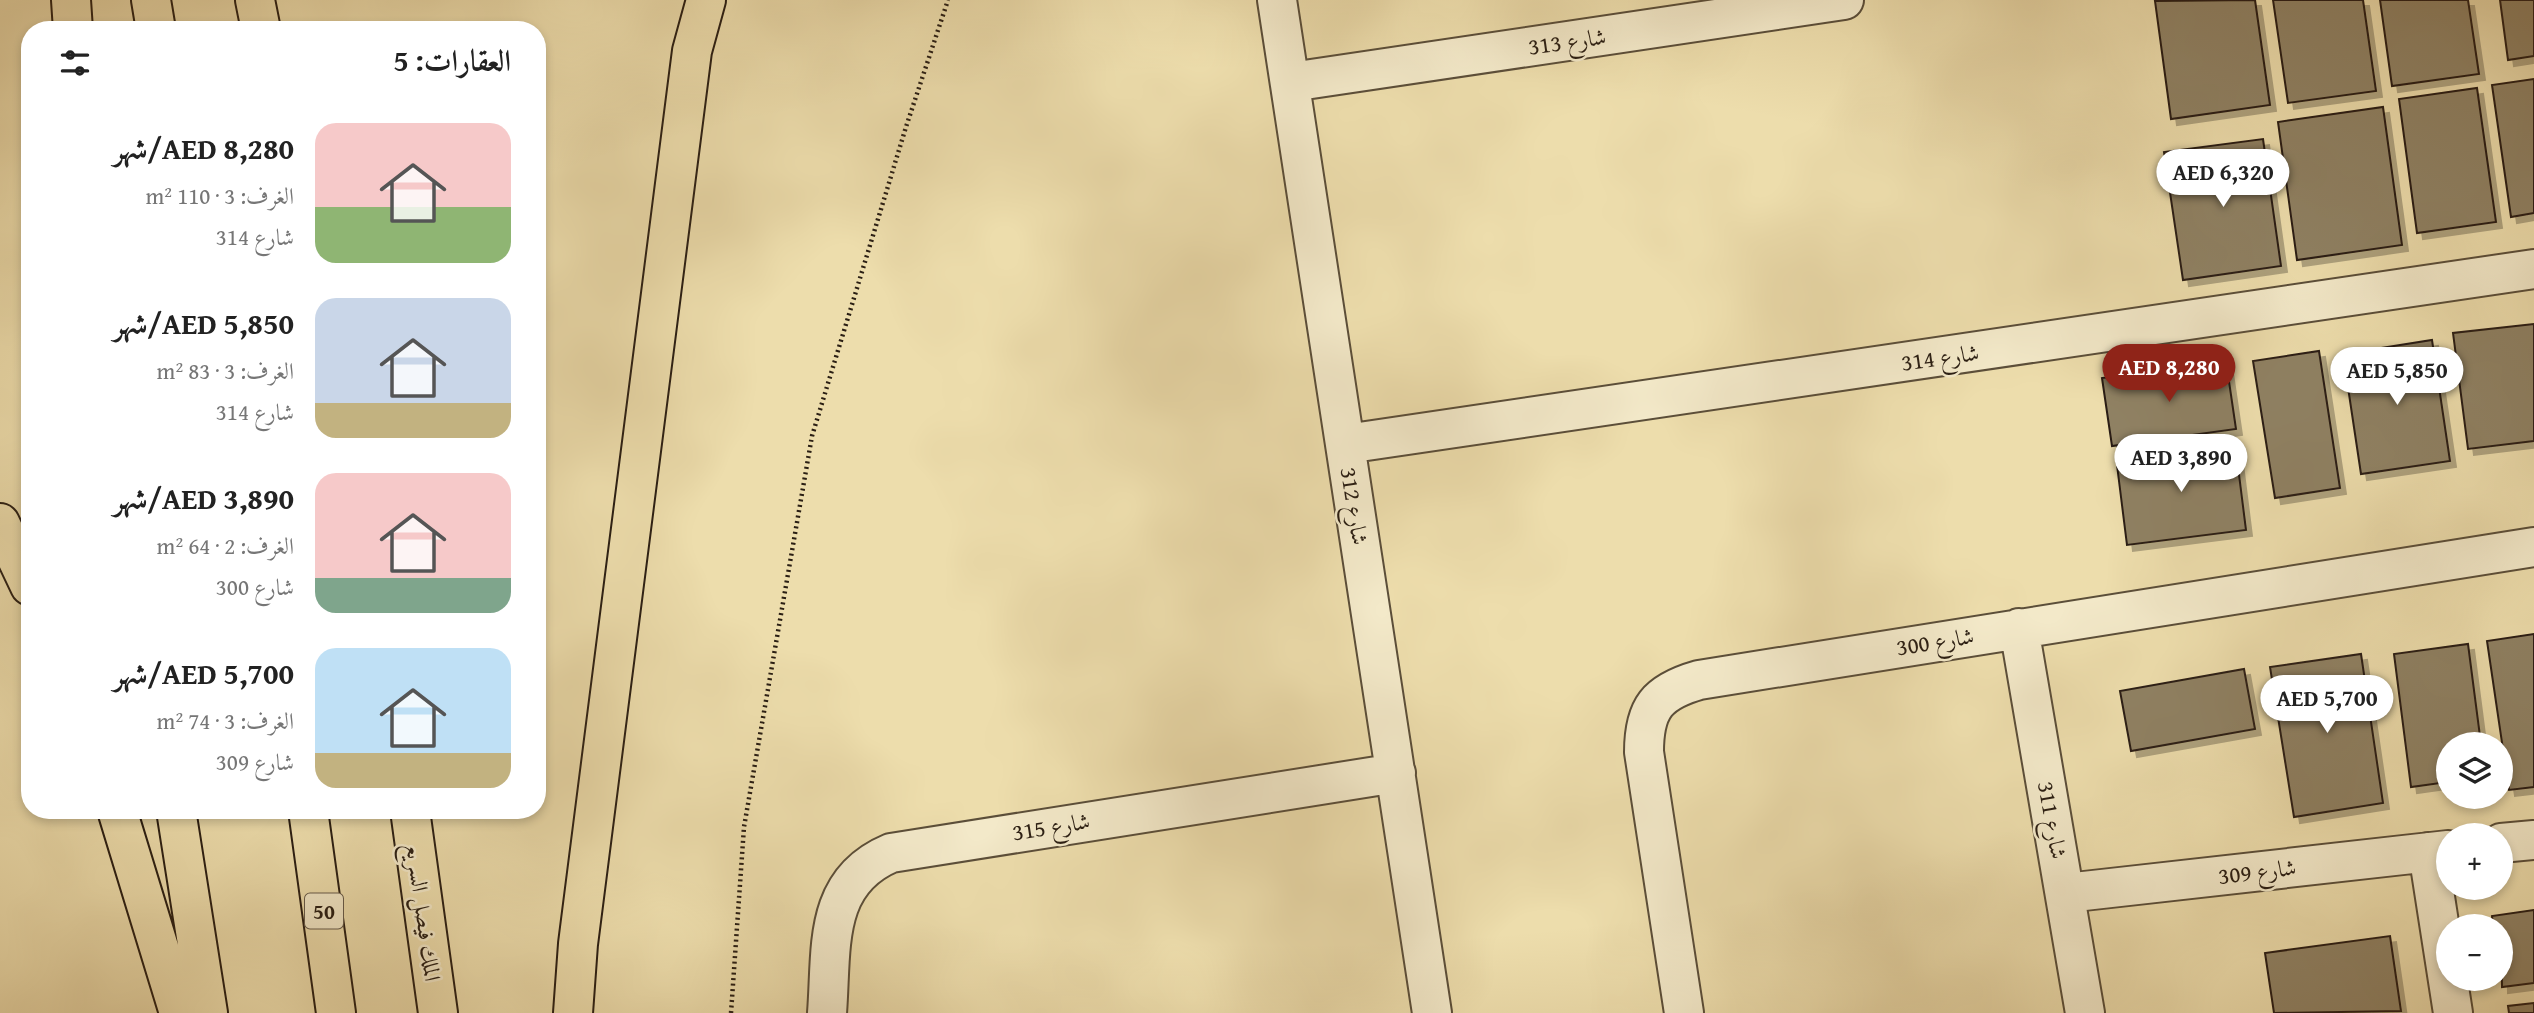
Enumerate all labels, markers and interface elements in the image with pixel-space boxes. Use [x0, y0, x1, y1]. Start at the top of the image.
street label: شارع 313 [1526, 19, 1609, 67]
text: العقارات: 5 [393, 38, 511, 82]
icon: filters [56, 44, 94, 82]
text: AED 8,280/شهر [113, 126, 294, 170]
pin: AED 6,320 [2143, 150, 2303, 209]
icon: home [371, 151, 455, 235]
text: AED 6,320 [2172, 155, 2274, 188]
text: الغرف: 3 · 110 m² [146, 179, 294, 212]
text: شارع 314 [216, 220, 294, 253]
text: AED 5,850/شهر [113, 301, 294, 345]
icon: home [371, 326, 455, 410]
street label: شارع 314 [1899, 335, 1982, 383]
pin: AED 8,280 [2089, 344, 2249, 404]
pin: AED 5,850 [2317, 348, 2477, 407]
text: AED 8,280 [2118, 350, 2220, 383]
text: AED 5,850 [2346, 353, 2448, 386]
text: الغرف: 3 · 83 m² [157, 354, 294, 387]
text: شارع 314 [216, 395, 294, 428]
pin: AED 3,890 [2101, 434, 2261, 494]
text: AED 3,890 [2130, 440, 2232, 473]
street label: شارع 312 [1329, 465, 1377, 548]
text: AED 3,890/شهر [113, 476, 294, 520]
icon: home [371, 501, 455, 585]
text: الغرف: 2 · 64 m² [157, 529, 294, 562]
text: شارع 300 [216, 570, 294, 603]
street label: شارع 300 [1894, 619, 1977, 667]
text: AED 5,700/شهر [113, 651, 294, 695]
icon: home [371, 676, 455, 760]
pin: AED 5,700 [2247, 676, 2407, 735]
text: AED 5,700 [2276, 681, 2378, 714]
text: الغرف: 3 · 74 m² [157, 704, 294, 737]
map controls [2436, 732, 2513, 991]
button: layers [2436, 732, 2513, 809]
text: شارع 309 [216, 745, 294, 778]
street label: شارع 311 [2026, 779, 2076, 862]
street label: شارع 315 [1010, 804, 1093, 852]
button: + [2436, 823, 2513, 900]
street label: الملك فيصل السريع [393, 841, 450, 984]
street label: شارع 309 [2216, 850, 2298, 896]
road number: 50 [305, 894, 343, 928]
button: − [2436, 914, 2513, 991]

